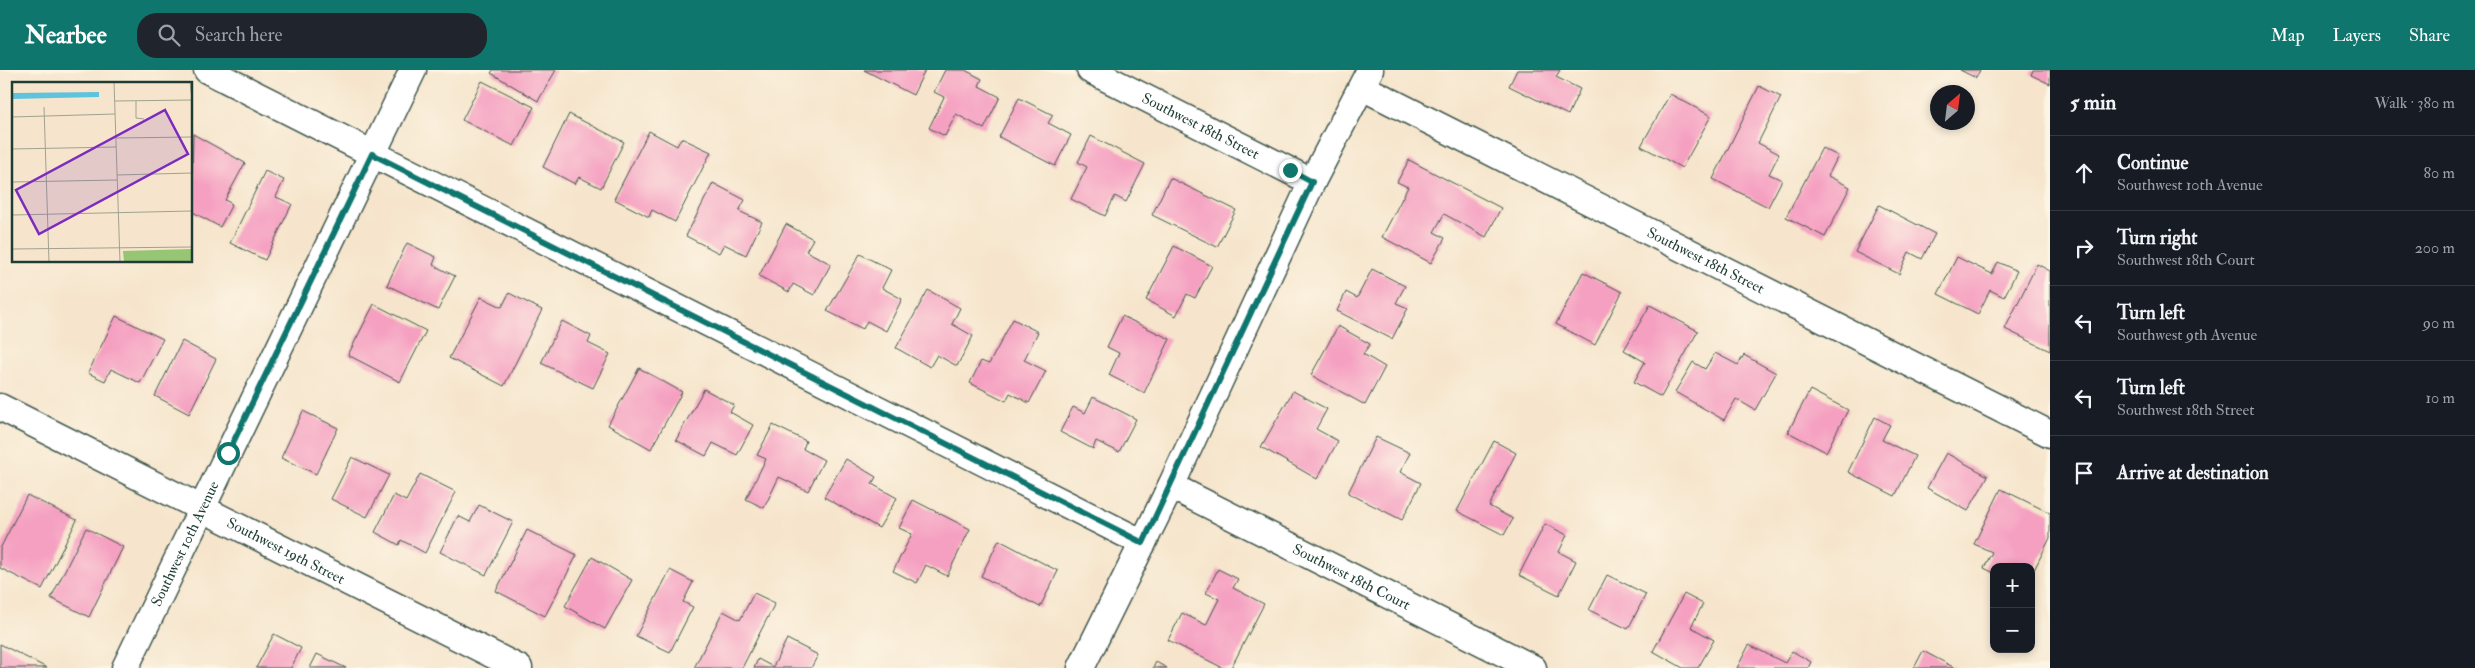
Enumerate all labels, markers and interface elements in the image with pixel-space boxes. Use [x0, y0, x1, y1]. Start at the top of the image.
search box [137, 13, 487, 58]
text: Nearbee [25, 20, 107, 51]
icon: search [155, 21, 183, 49]
text: Search here [195, 23, 282, 47]
text: Map [2271, 24, 2305, 47]
text: Layers [2333, 24, 2381, 47]
text: Share [2409, 24, 2450, 47]
inset map [12, 82, 192, 262]
north arrow [1930, 85, 1975, 130]
street label: Southwest 18th Street [1139, 89, 1262, 164]
text: 5 min [2070, 89, 2116, 116]
text: Walk · 380 m [2374, 93, 2455, 113]
text: Continue [2117, 151, 2188, 175]
route end [1279, 159, 1302, 182]
icon: ahead [2070, 159, 2098, 187]
text: 80 m [2424, 163, 2455, 183]
text: Southwest 10th Avenue [2117, 175, 2263, 195]
street label: Southwest 18th Street [1644, 223, 1768, 298]
text: Turn right [2117, 226, 2197, 250]
icon: right [2070, 234, 2098, 262]
text: 200 m [2415, 238, 2455, 258]
text: Southwest 18th Court [2117, 250, 2255, 270]
text: Turn left [2117, 301, 2185, 325]
icon: left [2070, 309, 2098, 337]
text: 90 m [2423, 313, 2455, 333]
text: Southwest 9th Avenue [2117, 325, 2257, 345]
text: Turn left [2117, 376, 2185, 400]
icon: left [2070, 384, 2098, 412]
text: 10 m [2425, 388, 2455, 408]
text: Southwest 18th Street [2117, 400, 2254, 420]
route start [217, 442, 240, 465]
icon: arrive [2070, 459, 2098, 487]
text: Arrive at destination [2117, 461, 2269, 485]
street label: Southwest 10th Avenue [147, 478, 224, 610]
street label: Southwest 19th Street [223, 514, 348, 589]
street label: Southwest 18th Court [1289, 540, 1413, 615]
map controls [1990, 563, 2035, 653]
button: + [1990, 563, 2035, 608]
button: − [1990, 608, 2035, 653]

